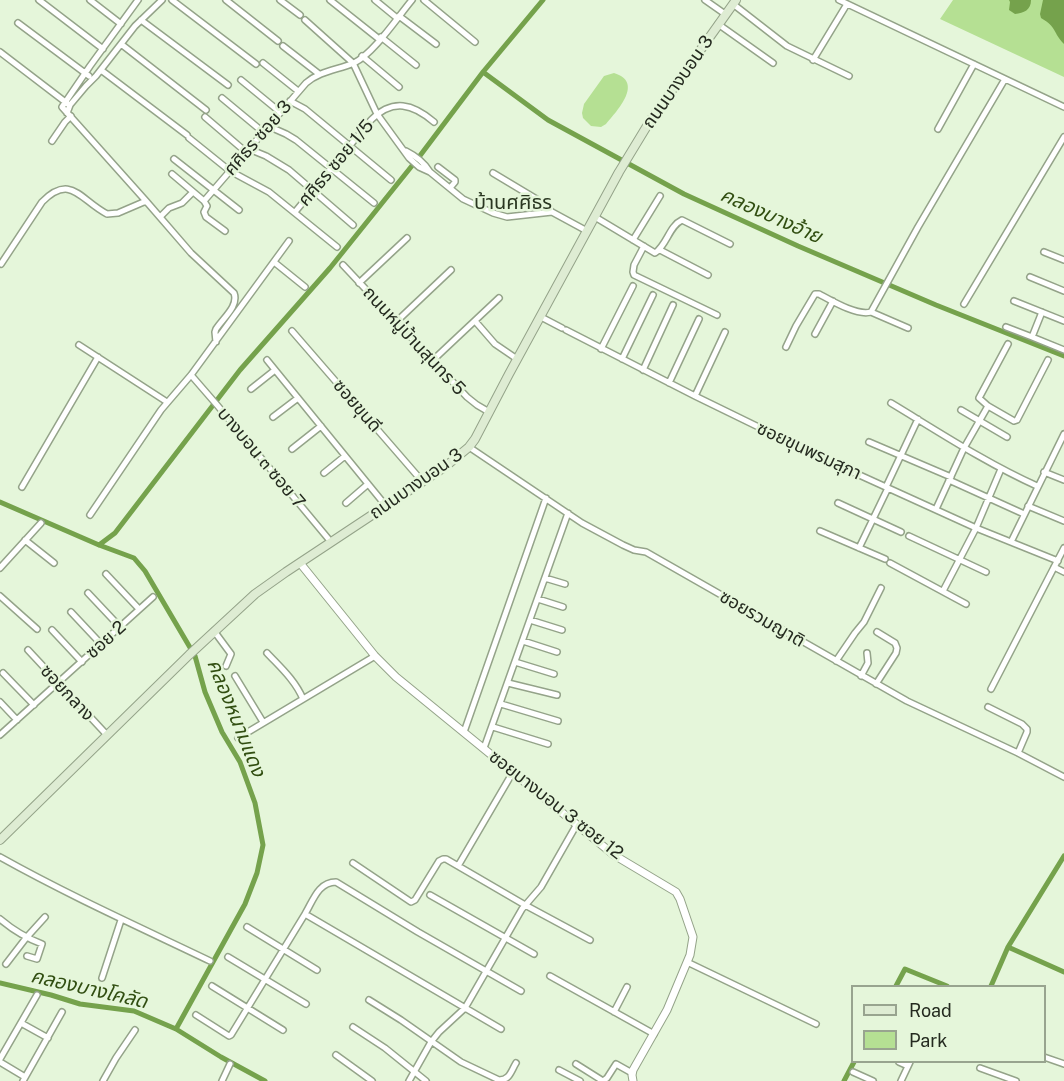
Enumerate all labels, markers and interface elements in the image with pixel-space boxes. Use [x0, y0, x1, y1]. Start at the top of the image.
street label: ถนนบางบอน 3 [638, 31, 718, 133]
street label: ศศิธร ซอย 3 [220, 96, 296, 180]
street label: ศศิธร ซอย 1/5 [294, 115, 378, 211]
water label: คลองบางอ้าย [717, 183, 825, 249]
district label: บ้านศศิธร [474, 191, 552, 215]
street label: ถนนหมู่บ้านสุนทร 5 [358, 282, 470, 400]
street label: ซอยขุนดี [328, 375, 386, 437]
street label: บางบอน ๓ ซอย 7 [213, 403, 309, 513]
street label: ซอยขุนพรมสุภา [753, 417, 865, 485]
street label: ถนนบางบอน 3 [365, 444, 467, 524]
street label: ซอยรวมญาติ [716, 586, 808, 652]
street label: ซอย 2 [82, 617, 130, 663]
water label: คลองหนามแดง [202, 656, 270, 780]
street label: ซอยกลาง [36, 660, 98, 726]
street label: ซอยบางบอน 3 ซอย 12 [484, 746, 628, 864]
water label: คลองบางโคลัด [28, 964, 150, 1014]
legend [851, 985, 1046, 1063]
text: Road [909, 1000, 952, 1021]
text: Park [909, 1030, 947, 1051]

